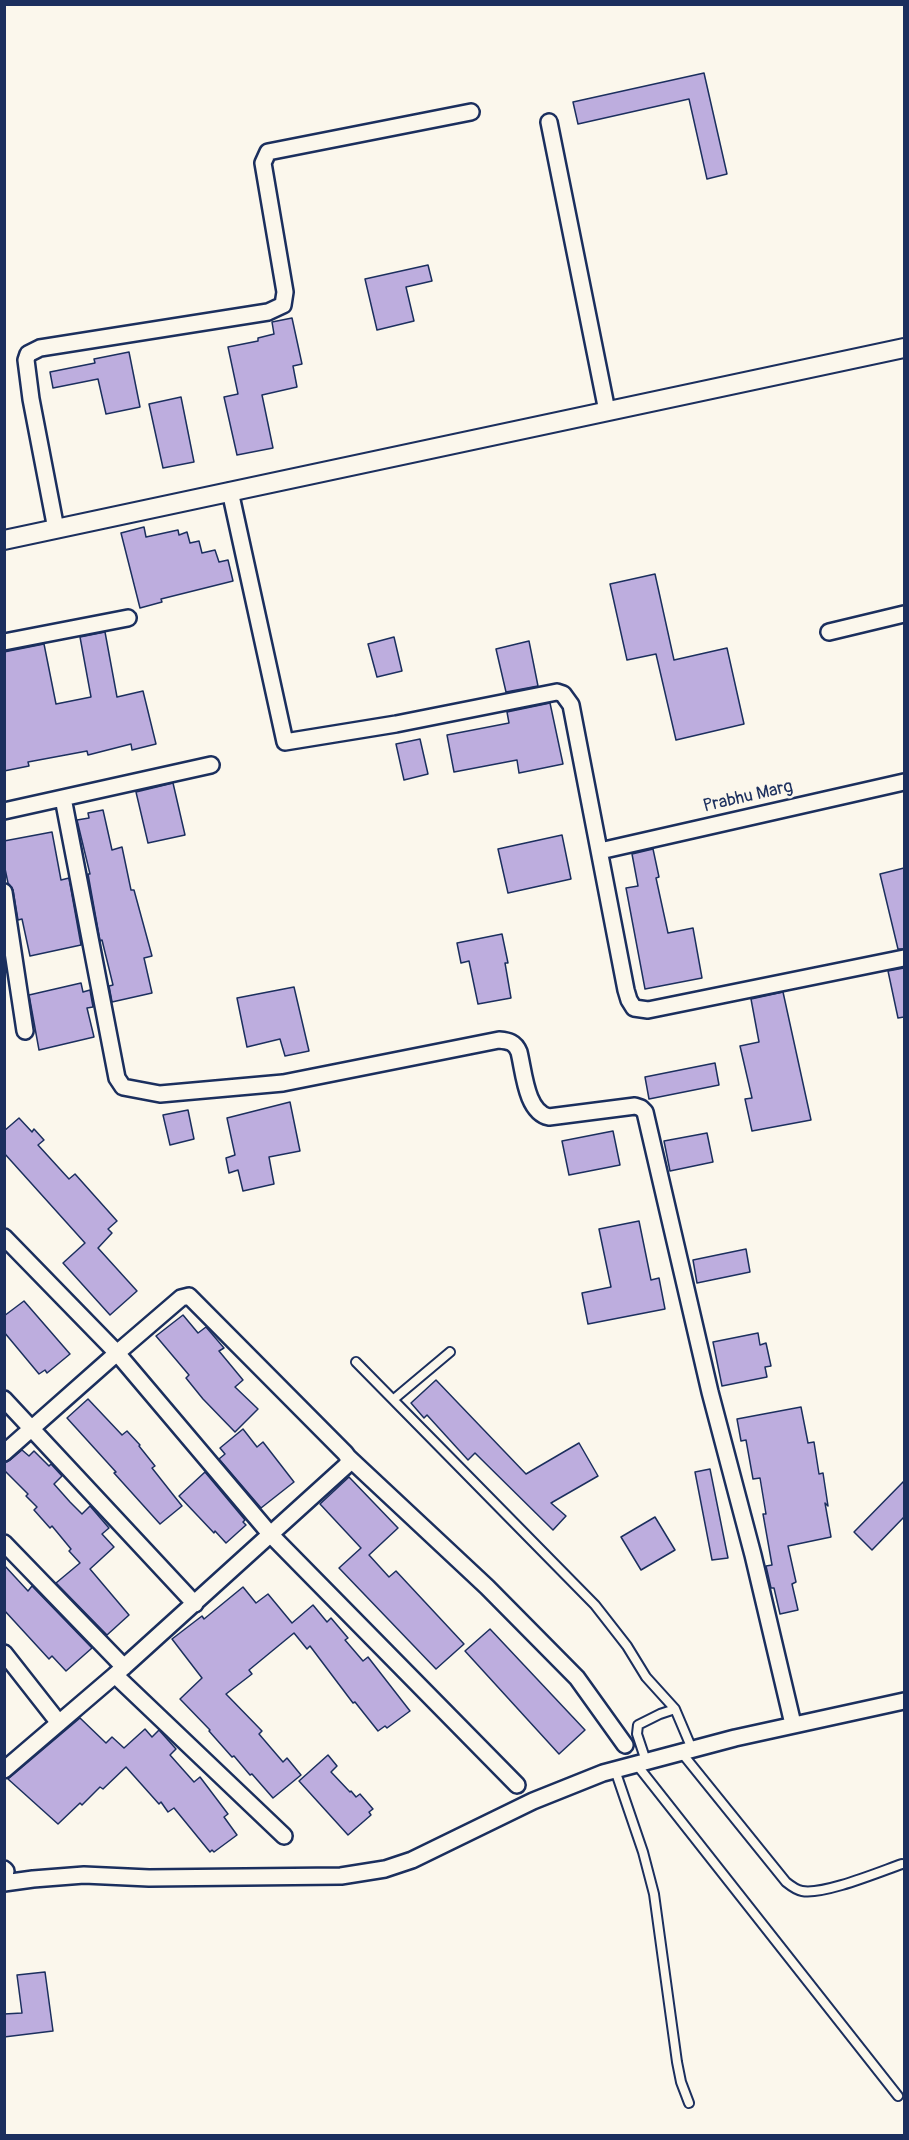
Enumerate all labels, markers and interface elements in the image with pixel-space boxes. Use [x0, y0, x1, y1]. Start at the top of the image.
street label: Prabhu Marg [701, 776, 795, 818]

